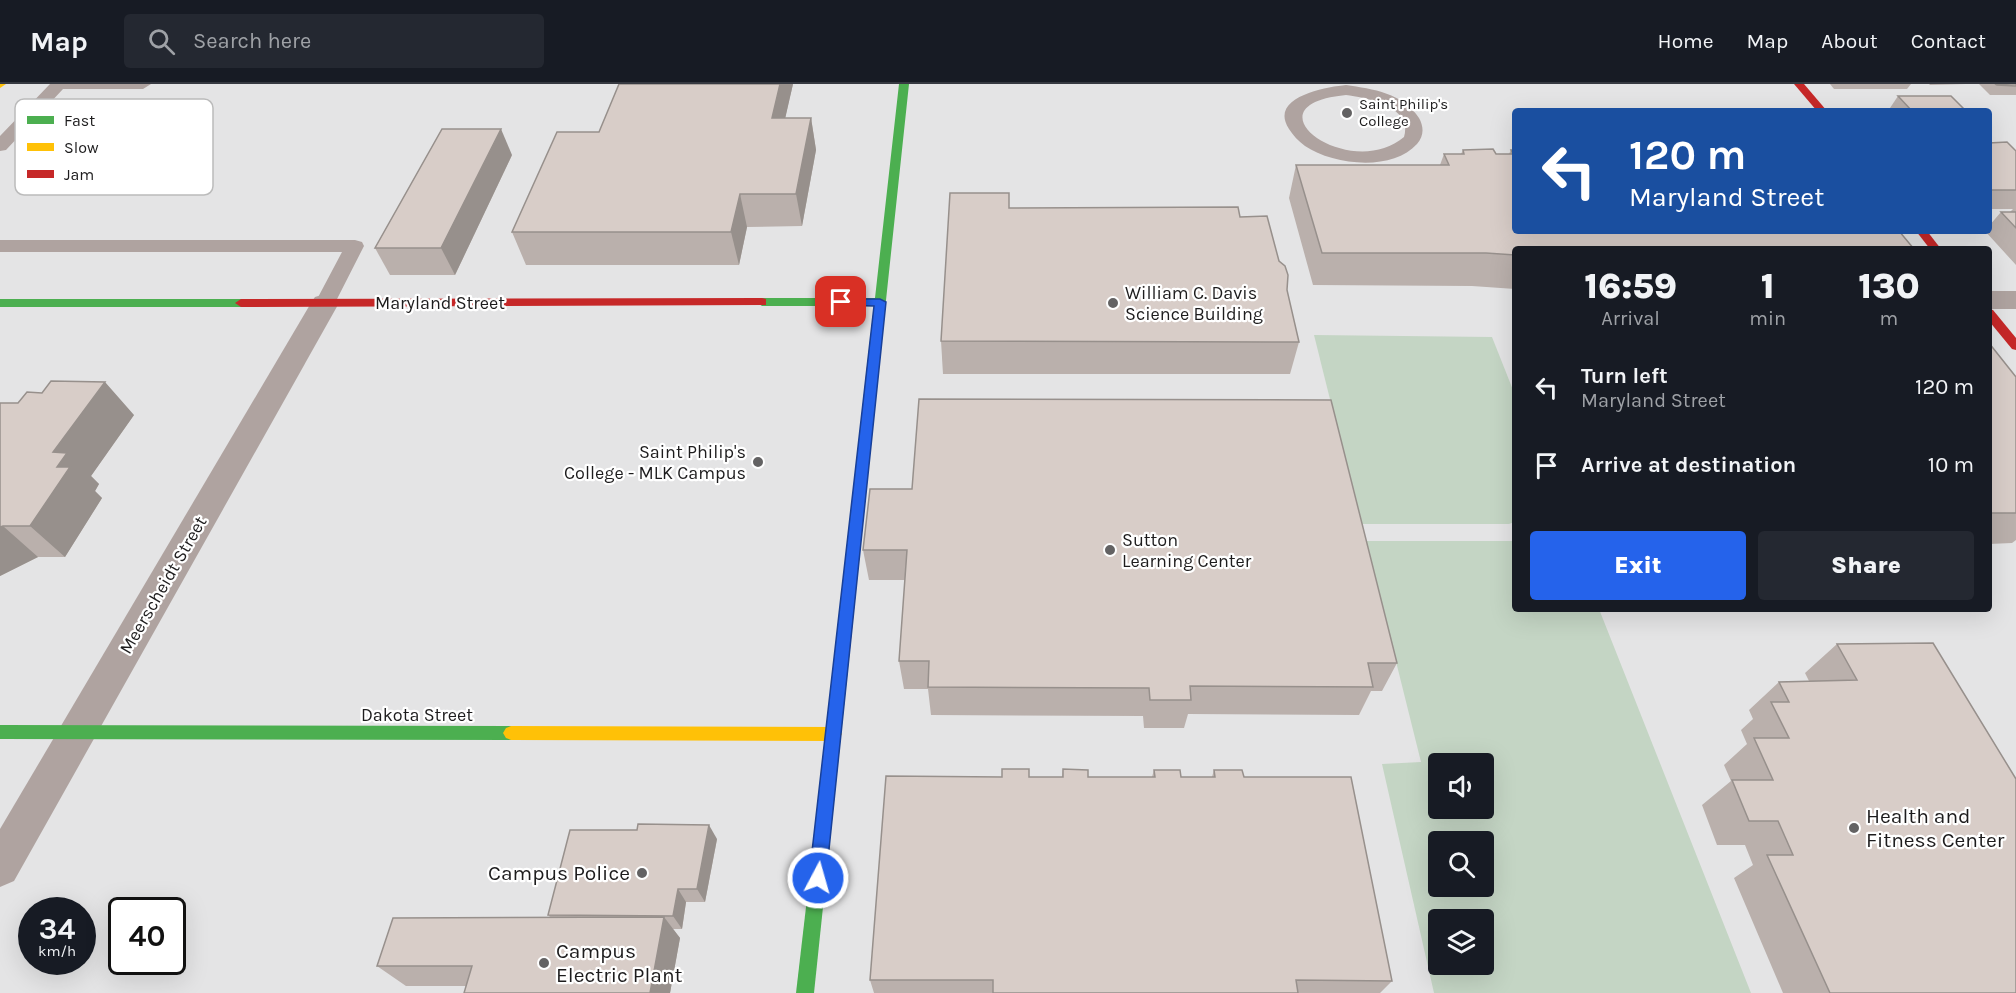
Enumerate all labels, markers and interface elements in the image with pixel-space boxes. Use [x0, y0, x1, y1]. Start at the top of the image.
search box [124, 14, 544, 68]
text: Map [30, 25, 88, 58]
icon: search [145, 25, 178, 58]
text: Search here [193, 28, 311, 54]
text: Home [1658, 29, 1714, 53]
text: Map [1747, 29, 1788, 53]
text: About [1821, 29, 1878, 53]
text: Contact [1911, 29, 1986, 53]
place label: Saint Philip's College [1359, 95, 1448, 130]
legend [15, 99, 213, 195]
marker: Saint Philip's College [1340, 106, 1354, 120]
text: Fast [64, 111, 95, 130]
text: 120 m [1629, 130, 1746, 180]
icon: left [1530, 132, 1608, 210]
text: Slow [64, 138, 99, 157]
text: Jam [64, 165, 94, 184]
text: Maryland Street [1629, 181, 1824, 213]
text: 16:59 [1584, 265, 1677, 307]
text: 1 [1761, 265, 1775, 307]
text: 130 [1858, 265, 1920, 307]
pin [815, 276, 866, 327]
place label: William C. Davis Science Building [1125, 282, 1263, 325]
icon: arrive [824, 285, 857, 318]
street label: Maryland Street [375, 292, 505, 314]
marker: William C. Davis Science Building [1106, 296, 1120, 310]
text: Arrival [1601, 307, 1660, 330]
text: min [1749, 307, 1786, 330]
text: m [1880, 307, 1898, 330]
text: Turn left [1581, 363, 1668, 389]
icon: left [1530, 371, 1563, 404]
text: 120 m [1915, 374, 1974, 400]
text: Maryland Street [1581, 389, 1726, 412]
place label: Saint Philip's College - MLK Campus [564, 441, 746, 484]
icon: arrive [1530, 449, 1563, 482]
text: Arrive at destination [1581, 452, 1796, 478]
text: 10 m [1928, 452, 1974, 478]
marker: Saint Philip's College - MLK Campus [751, 455, 765, 469]
street label: Meerscheidt Street [115, 512, 212, 658]
place label: Sutton Learning Center [1122, 529, 1252, 572]
button: Exit [1530, 531, 1746, 600]
button: Share [1758, 531, 1974, 600]
marker: Sutton Learning Center [1103, 543, 1117, 557]
street label: Dakota Street [361, 704, 473, 726]
map controls [1428, 753, 1494, 975]
button: sound [1428, 753, 1494, 819]
place label: Health and Fitness Center [1866, 804, 2005, 852]
marker: Health and Fitness Center [1847, 821, 1861, 835]
button: search [1428, 831, 1494, 897]
position arrow [786, 846, 850, 910]
place label: Campus Police [488, 861, 630, 885]
marker: Campus Police [635, 866, 649, 880]
speed limit sign: 40 [108, 897, 186, 975]
button: layers [1428, 909, 1494, 975]
text: 34 [39, 911, 75, 947]
place label: Campus Electric Plant [556, 939, 683, 987]
text: km/h [38, 942, 76, 960]
marker: Campus Electric Plant [537, 956, 551, 970]

